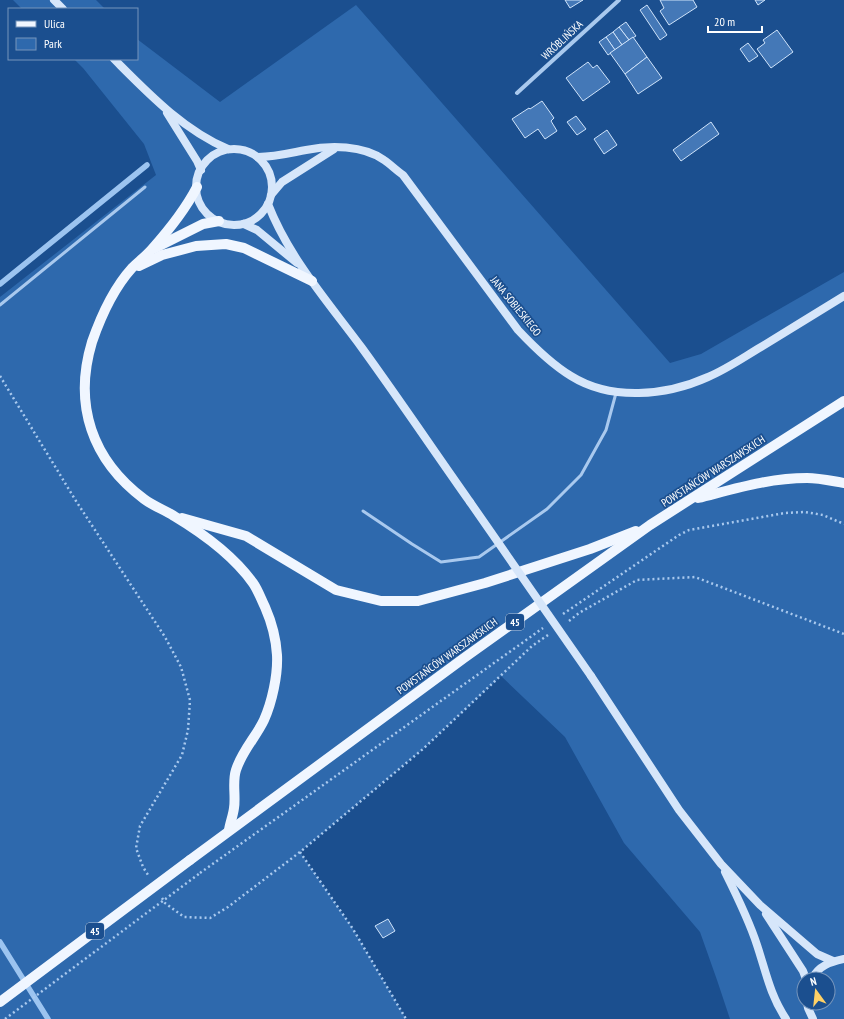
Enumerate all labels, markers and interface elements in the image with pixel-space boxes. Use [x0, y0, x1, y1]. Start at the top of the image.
legend [8, 8, 138, 60]
scale bar [708, 8, 762, 34]
text: 20 m [714, 14, 735, 29]
text: Ulica [44, 16, 65, 31]
street label: WRÓBLIŃSKA [538, 17, 586, 63]
text: Park [44, 36, 62, 51]
street label: JANA SOBIESKIEGO [487, 272, 544, 339]
street label: POWSTAŃCÓW WARSZAWSKICH [658, 432, 768, 510]
road number: 45 [506, 614, 524, 630]
street label: POWSTAŃCÓW WARSZAWSKICH [394, 615, 500, 697]
road number: 45 [86, 923, 104, 939]
north arrow [796, 971, 836, 1011]
text: N [809, 974, 818, 989]

